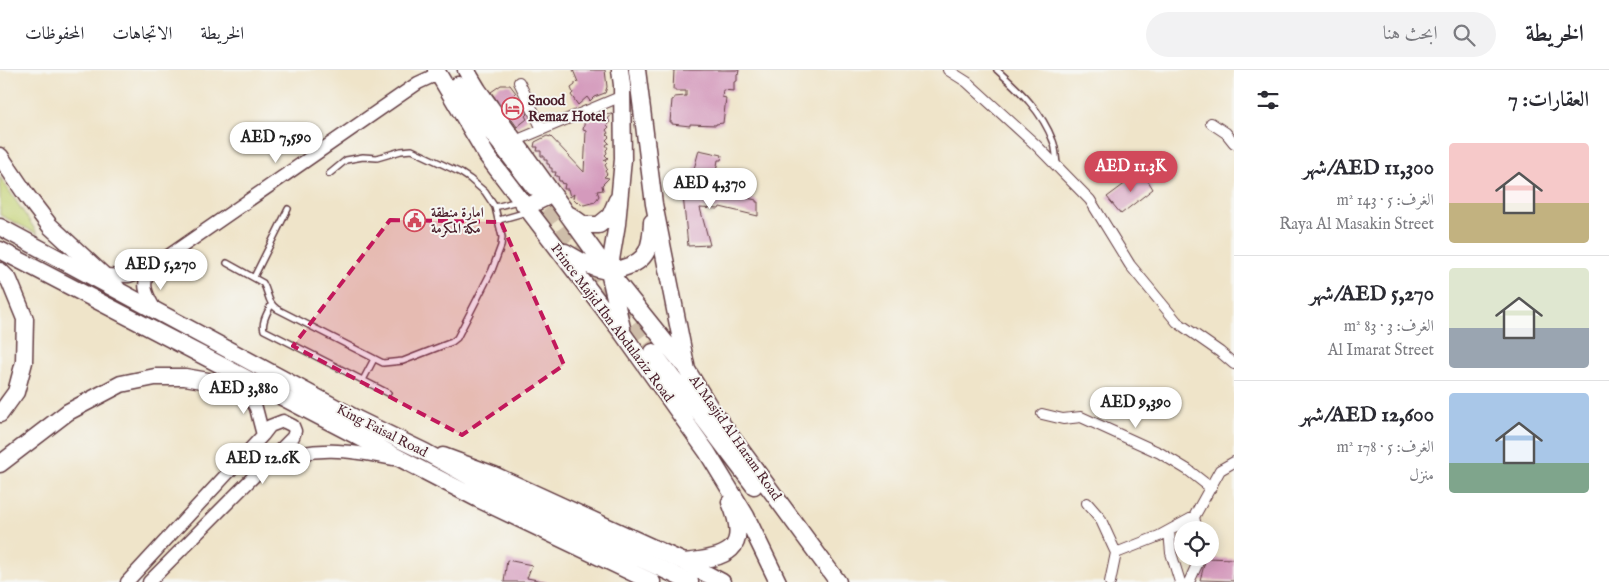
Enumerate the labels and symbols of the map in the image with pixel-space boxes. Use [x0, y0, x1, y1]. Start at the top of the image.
place label: Snood Remaz Hotel [528, 92, 607, 126]
hotel icon: Snood Remaz Hotel [500, 97, 524, 121]
pin: AED 7,590 [219, 122, 333, 164]
pin: AED 11.3K [1074, 150, 1188, 193]
pin: AED 4,370 [653, 168, 767, 210]
place label: امارة منطقة مكة المكرمة [431, 204, 484, 238]
public building icon: امارة منطقة مكة المكرمة [403, 209, 427, 233]
street label: Prince Majid Ibn Abdulaziz Road [547, 240, 678, 406]
pin: AED 5,270 [104, 248, 218, 291]
street label: Al Masjid Al Haram Road [684, 371, 785, 505]
pin: AED 3,880 [187, 372, 301, 415]
pin: AED 9,390 [1079, 386, 1193, 429]
street label: King Faisal Road [333, 400, 431, 462]
pin: AED 12.6K [206, 442, 320, 485]

